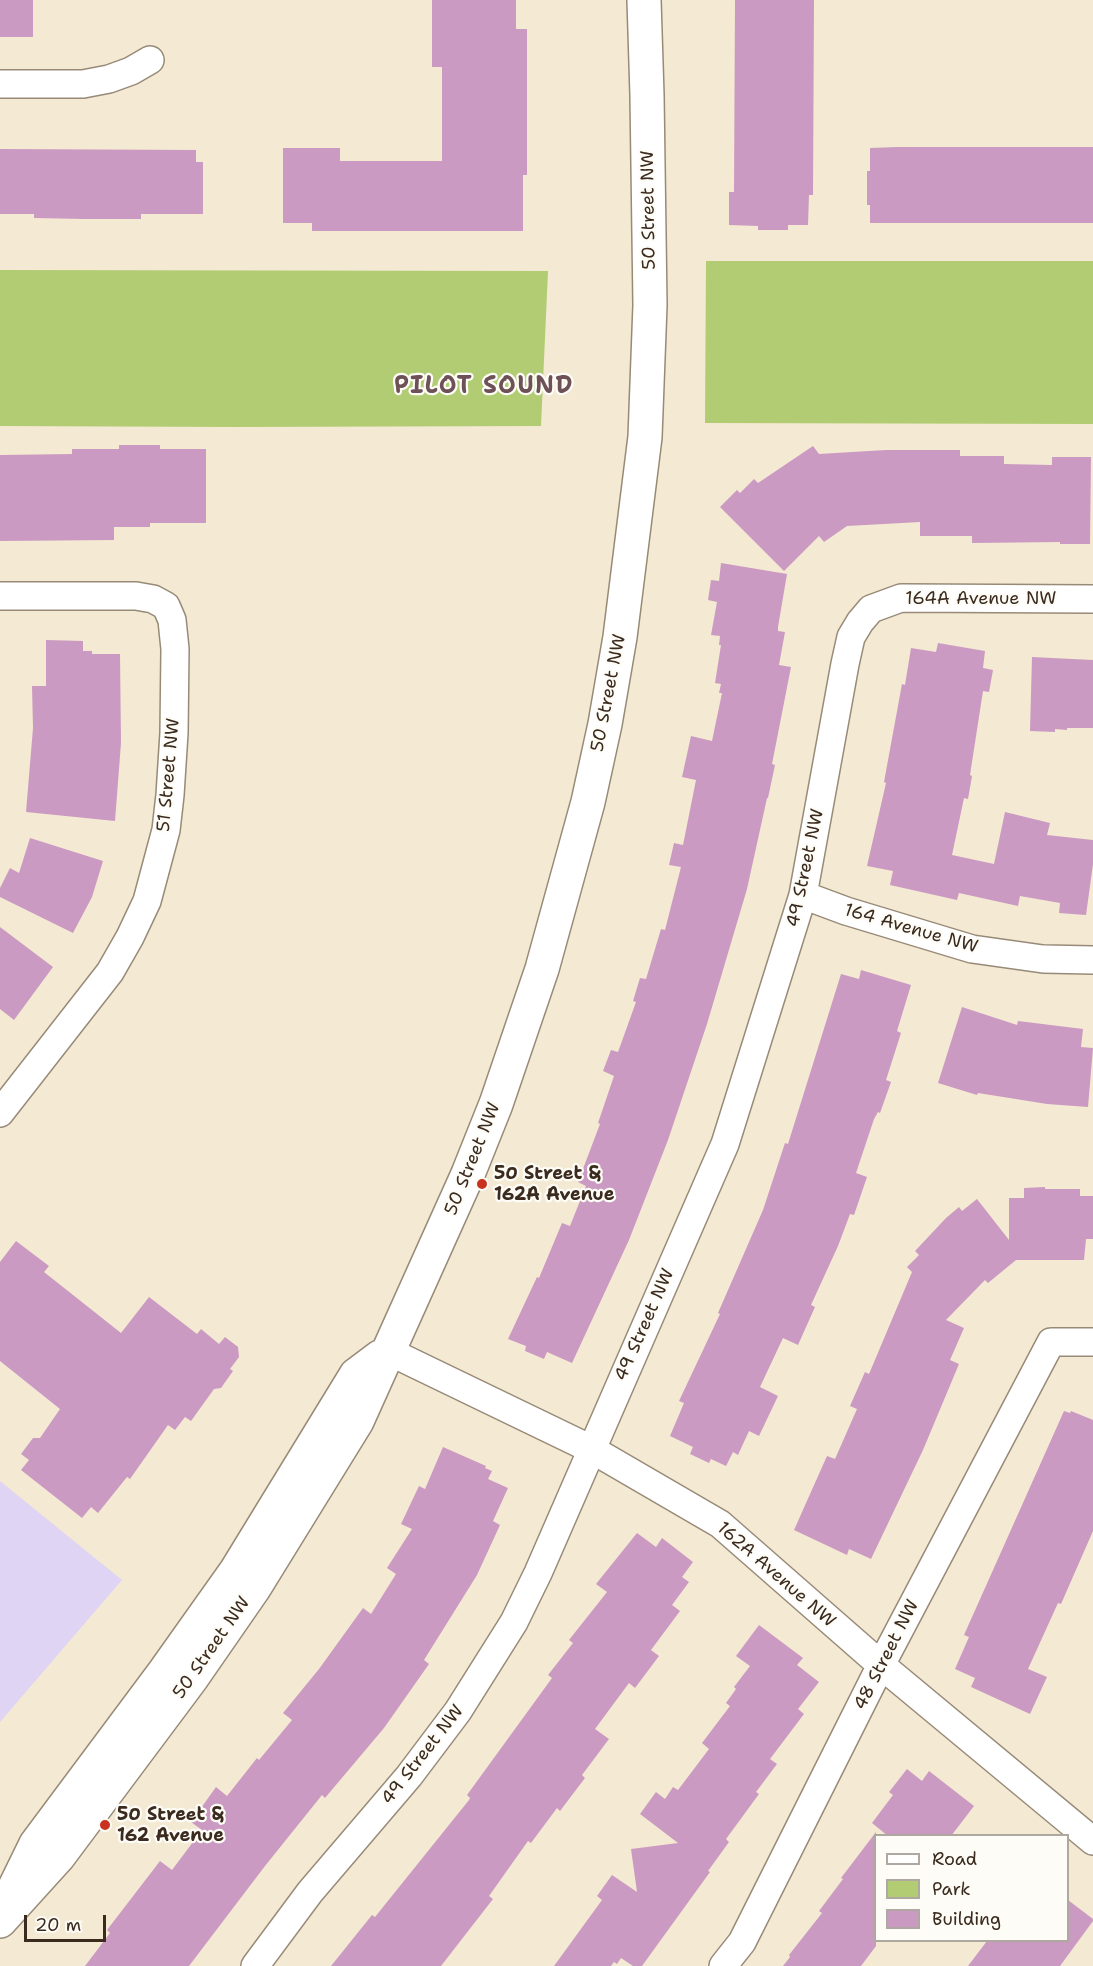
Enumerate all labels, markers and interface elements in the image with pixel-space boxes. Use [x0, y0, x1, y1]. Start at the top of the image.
street label: 50 Street NW [637, 150, 661, 270]
district label: PILOT SOUND [394, 373, 574, 401]
street label: 164A Avenue NW [905, 588, 1057, 610]
street label: 50 Street NW [587, 632, 631, 754]
street label: 51 Street NW [153, 717, 185, 833]
street label: 49 Street NW [783, 807, 829, 929]
street label: 164 Avenue NW [842, 900, 980, 958]
street label: 50 Street NW [441, 1100, 505, 1218]
place label: 50 Street & 162A Avenue [494, 1163, 614, 1206]
marker: 50 Street & 162A Avenue [475, 1177, 489, 1191]
street label: 49 Street NW [611, 1266, 679, 1384]
street label: 162A Avenue NW [712, 1518, 840, 1632]
street label: 50 Street NW [169, 1593, 255, 1703]
street label: 48 Street NW [850, 1596, 924, 1714]
street label: 49 Street NW [377, 1701, 469, 1809]
place label: 50 Street & 162 Avenue [117, 1804, 224, 1846]
marker: 50 Street & 162 Avenue [98, 1818, 112, 1832]
legend [874, 1834, 1069, 1942]
text: Road [932, 1847, 977, 1871]
text: Park [932, 1877, 971, 1901]
scale bar [27, 1903, 110, 1941]
text: Building [932, 1907, 1001, 1931]
text: 20 m [35, 1913, 81, 1937]

